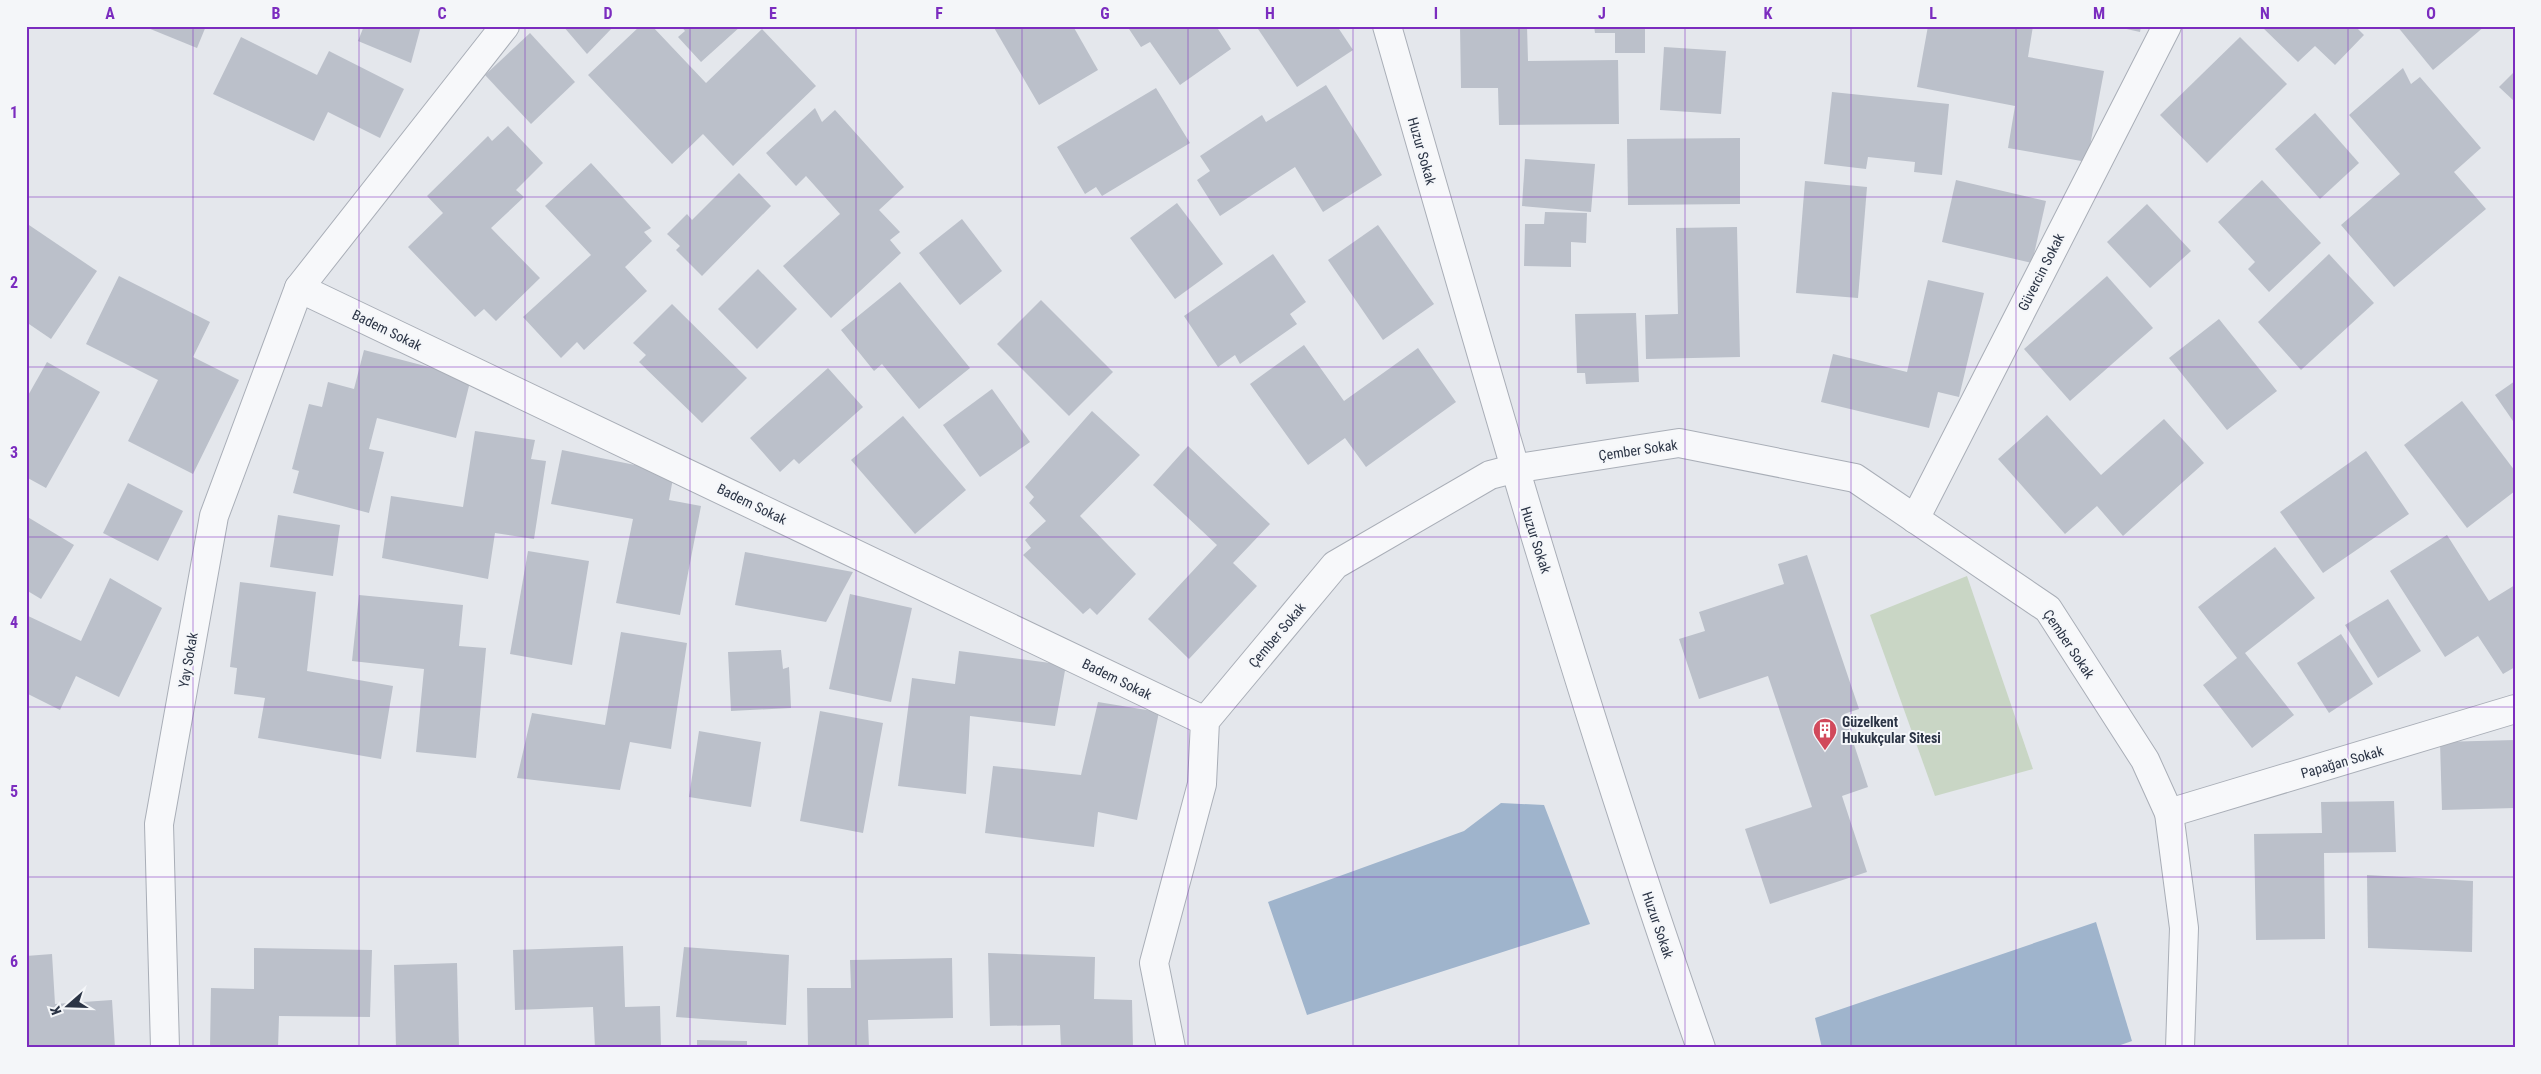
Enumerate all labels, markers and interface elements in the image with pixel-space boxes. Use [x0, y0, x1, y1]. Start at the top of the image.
text: A [105, 4, 115, 23]
text: B [272, 4, 281, 23]
text: C [437, 4, 447, 23]
text: D [603, 4, 613, 23]
text: E [769, 4, 777, 23]
text: F [935, 4, 943, 23]
text: G [1100, 4, 1110, 23]
text: H [1265, 4, 1275, 23]
text: I [1434, 4, 1438, 23]
text: J [1598, 4, 1606, 23]
text: K [1764, 4, 1773, 23]
text: L [1929, 4, 1937, 23]
text: M [2093, 4, 2105, 23]
text: N [2260, 4, 2270, 23]
text: O [2426, 4, 2436, 23]
text: 1 [10, 103, 18, 122]
street label: Huzur Sokak [1405, 115, 1439, 187]
street label: Güvercin Sokak [2015, 230, 2068, 313]
text: 2 [10, 273, 18, 292]
street label: Badem Sokak [350, 306, 425, 354]
street label: Çember Sokak [1597, 436, 1679, 463]
text: 3 [10, 443, 18, 462]
street label: Badem Sokak [715, 480, 790, 528]
street label: Huzur Sokak [1518, 505, 1555, 576]
street label: Çember Sokak [1245, 599, 1309, 671]
street label: Çember Sokak [2040, 607, 2098, 682]
text: 4 [10, 613, 18, 632]
street label: Yay Sokak [175, 630, 201, 689]
street label: Badem Sokak [1080, 655, 1155, 703]
place label: Güzelkent Hukukçular Sitesi [1842, 714, 1941, 746]
building icon: Güzelkent Hukukçular Sitesi [1812, 717, 1838, 751]
street label: Papağan Sokak [2299, 742, 2386, 781]
text: 5 [10, 782, 18, 801]
street label: Huzur Sokak [1639, 890, 1677, 961]
text: 6 [10, 952, 18, 971]
north arrow [42, 982, 92, 1032]
text: K [47, 1004, 65, 1017]

